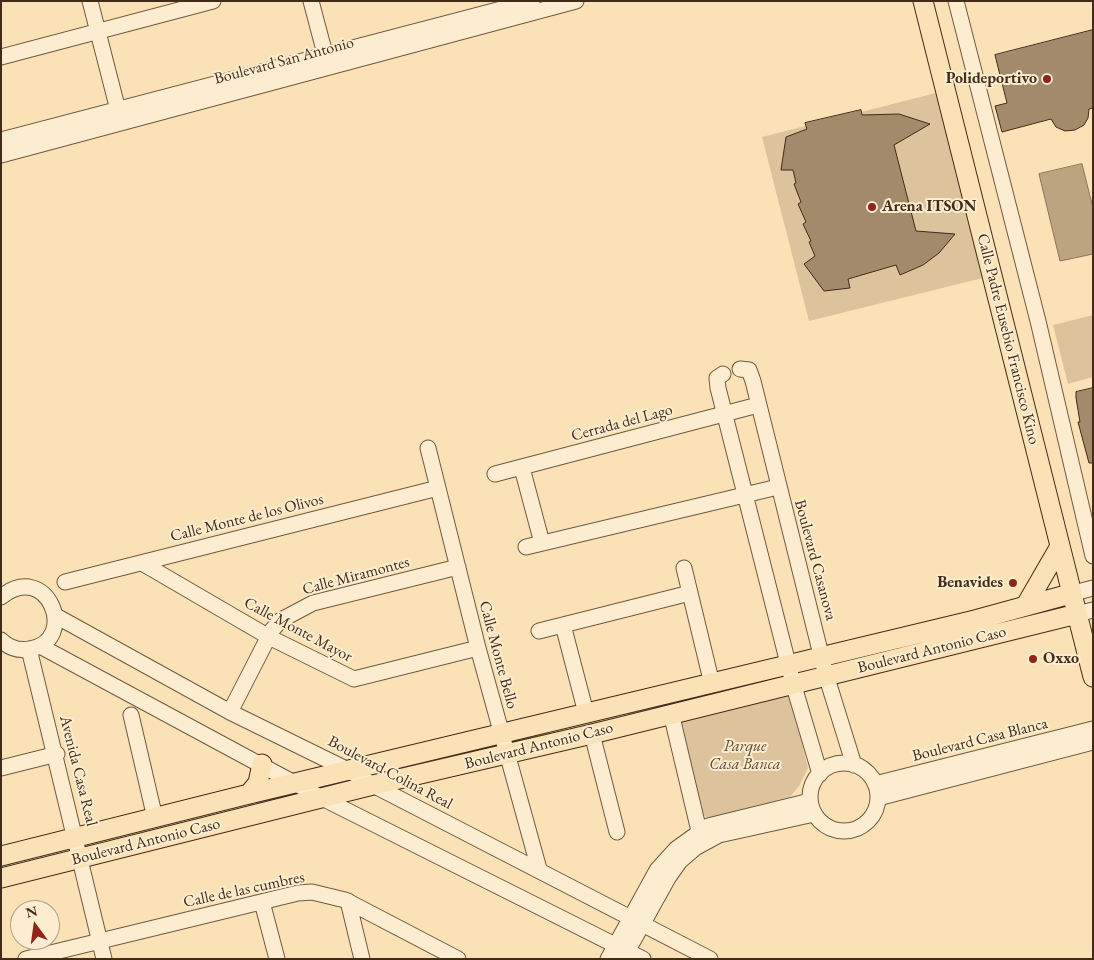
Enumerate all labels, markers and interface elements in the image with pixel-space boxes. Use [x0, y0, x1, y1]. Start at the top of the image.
street label: Boulevard San Antonio [212, 33, 356, 89]
place label: Polideportivo [946, 69, 1037, 89]
marker: Polideportivo [1041, 73, 1053, 85]
place label: Arena ITSON [882, 197, 976, 217]
marker: Arena ITSON [866, 201, 878, 213]
street label: Calle Padre Eusebio Francisco Kino [972, 232, 1044, 446]
street label: Cerrada del Lago [569, 400, 675, 446]
street label: Calle Monte de los Olivos [168, 490, 326, 546]
street label: Boulevard Casanova [790, 498, 840, 622]
street label: Calle Miramontes [300, 552, 412, 600]
place label: Benavides [937, 573, 1003, 593]
marker: Benavides [1007, 577, 1019, 589]
street label: Calle Monte Mayor [241, 593, 355, 667]
street label: Calle Monte Bello [474, 599, 522, 711]
street label: Boulevard Antonio Caso [856, 622, 1008, 678]
place label: Oxxo [1043, 649, 1079, 669]
marker: Oxxo [1027, 653, 1039, 665]
street label: Avenida Casa Real [55, 714, 101, 828]
street label: Boulevard Casa Blanca [910, 714, 1050, 766]
street label: Boulevard Antonio Caso [463, 718, 615, 774]
street label: Boulevard Colina Real [324, 732, 456, 814]
park label: Parque Casa Banca [709, 737, 781, 775]
street label: Boulevard Antonio Caso [70, 814, 222, 870]
street label: Calle de las cumbres [182, 868, 306, 912]
north arrow [10, 900, 60, 950]
text: N [24, 901, 39, 922]

